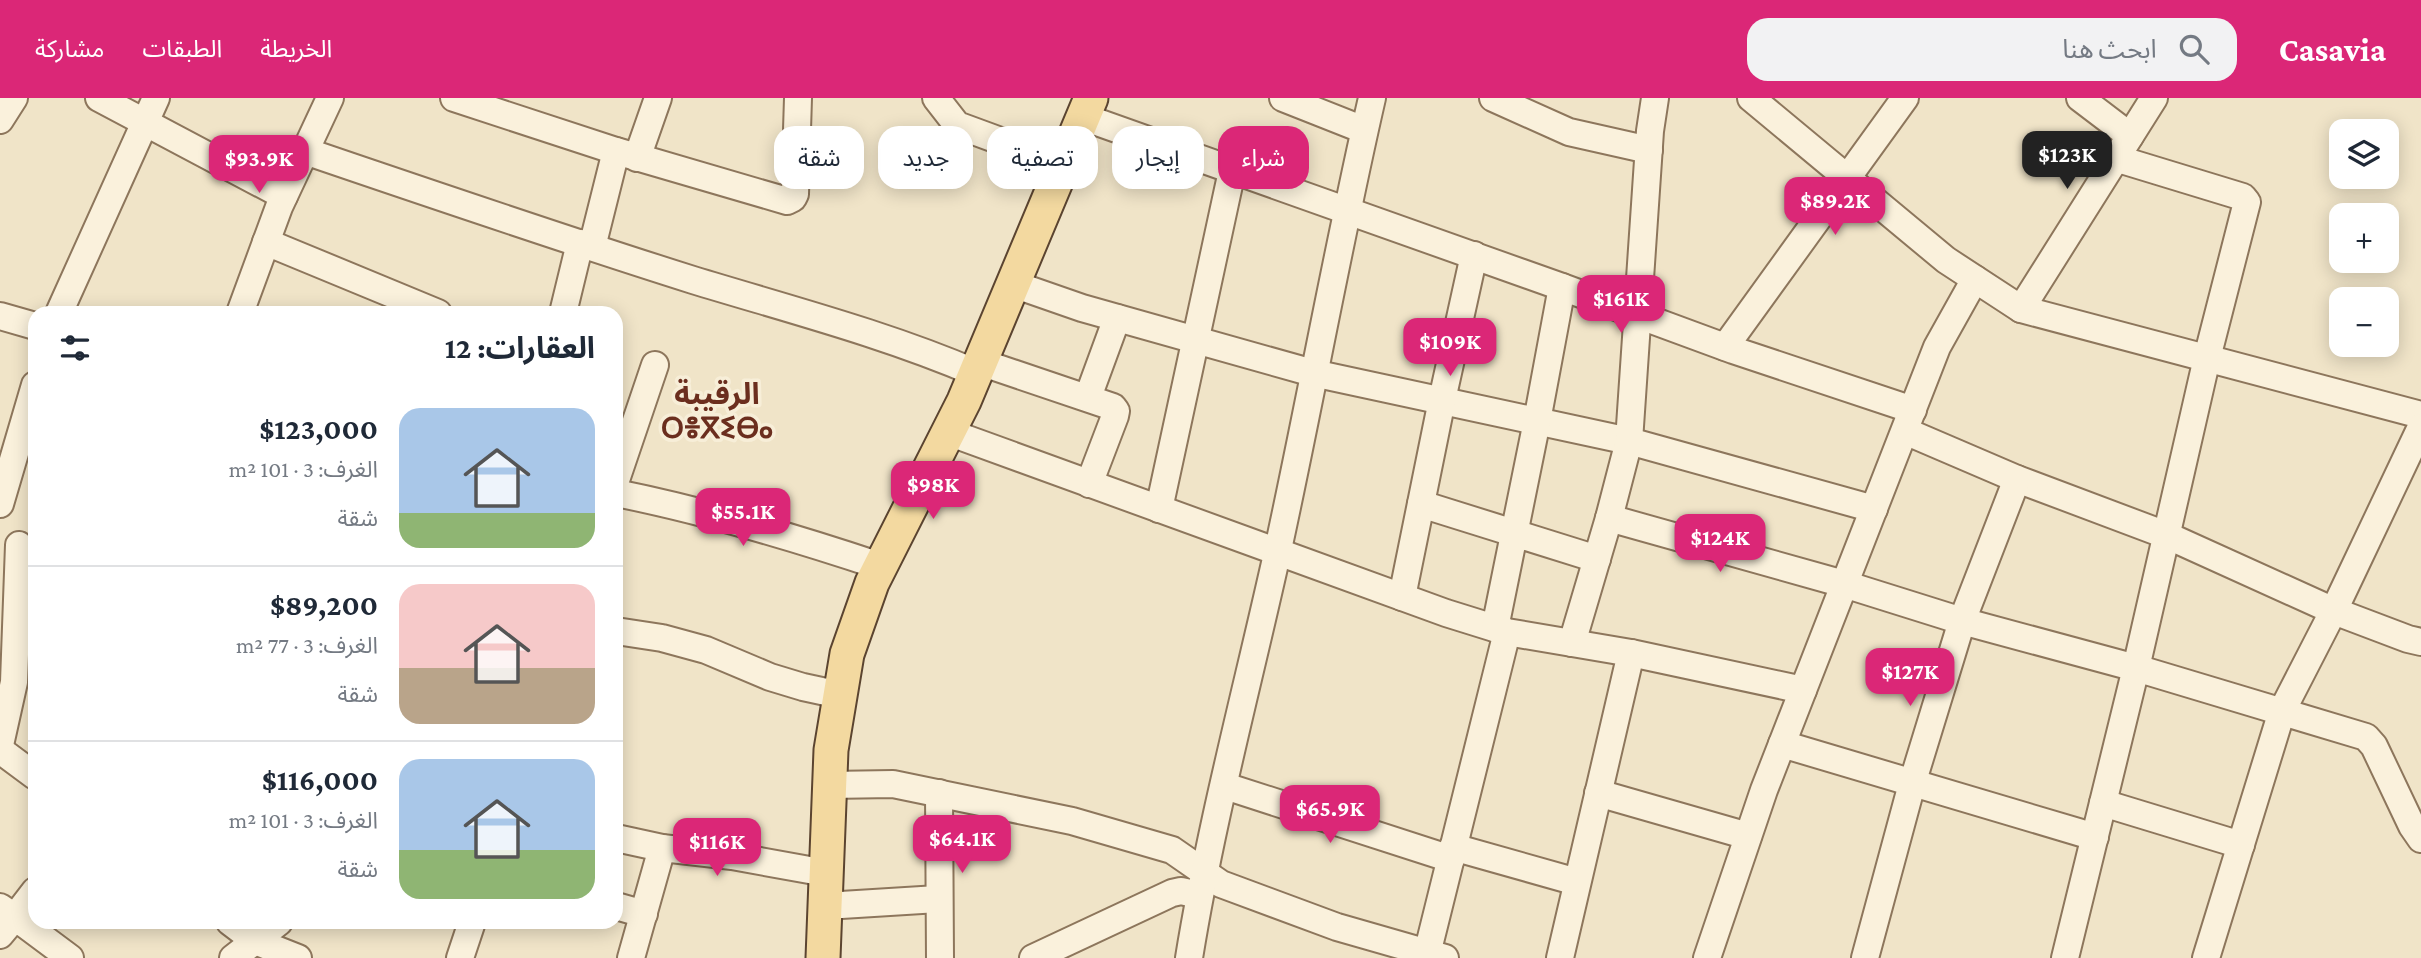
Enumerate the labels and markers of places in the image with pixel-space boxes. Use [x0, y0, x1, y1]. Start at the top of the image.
pin: $123K [2018, 132, 2116, 191]
pin: $93.9K [202, 136, 316, 195]
pin: $89.2K [1778, 178, 1892, 237]
pin: $161K [1572, 275, 1670, 335]
pin: $109K [1401, 318, 1499, 378]
pin: $98K [892, 462, 974, 521]
pin: $55.1K [686, 489, 800, 548]
pin: $124K [1671, 514, 1769, 574]
pin: $127K [1861, 648, 1959, 708]
pin: $65.9K [1273, 786, 1387, 845]
pin: $64.1K [905, 816, 1019, 875]
pin: $116K [668, 818, 766, 878]

